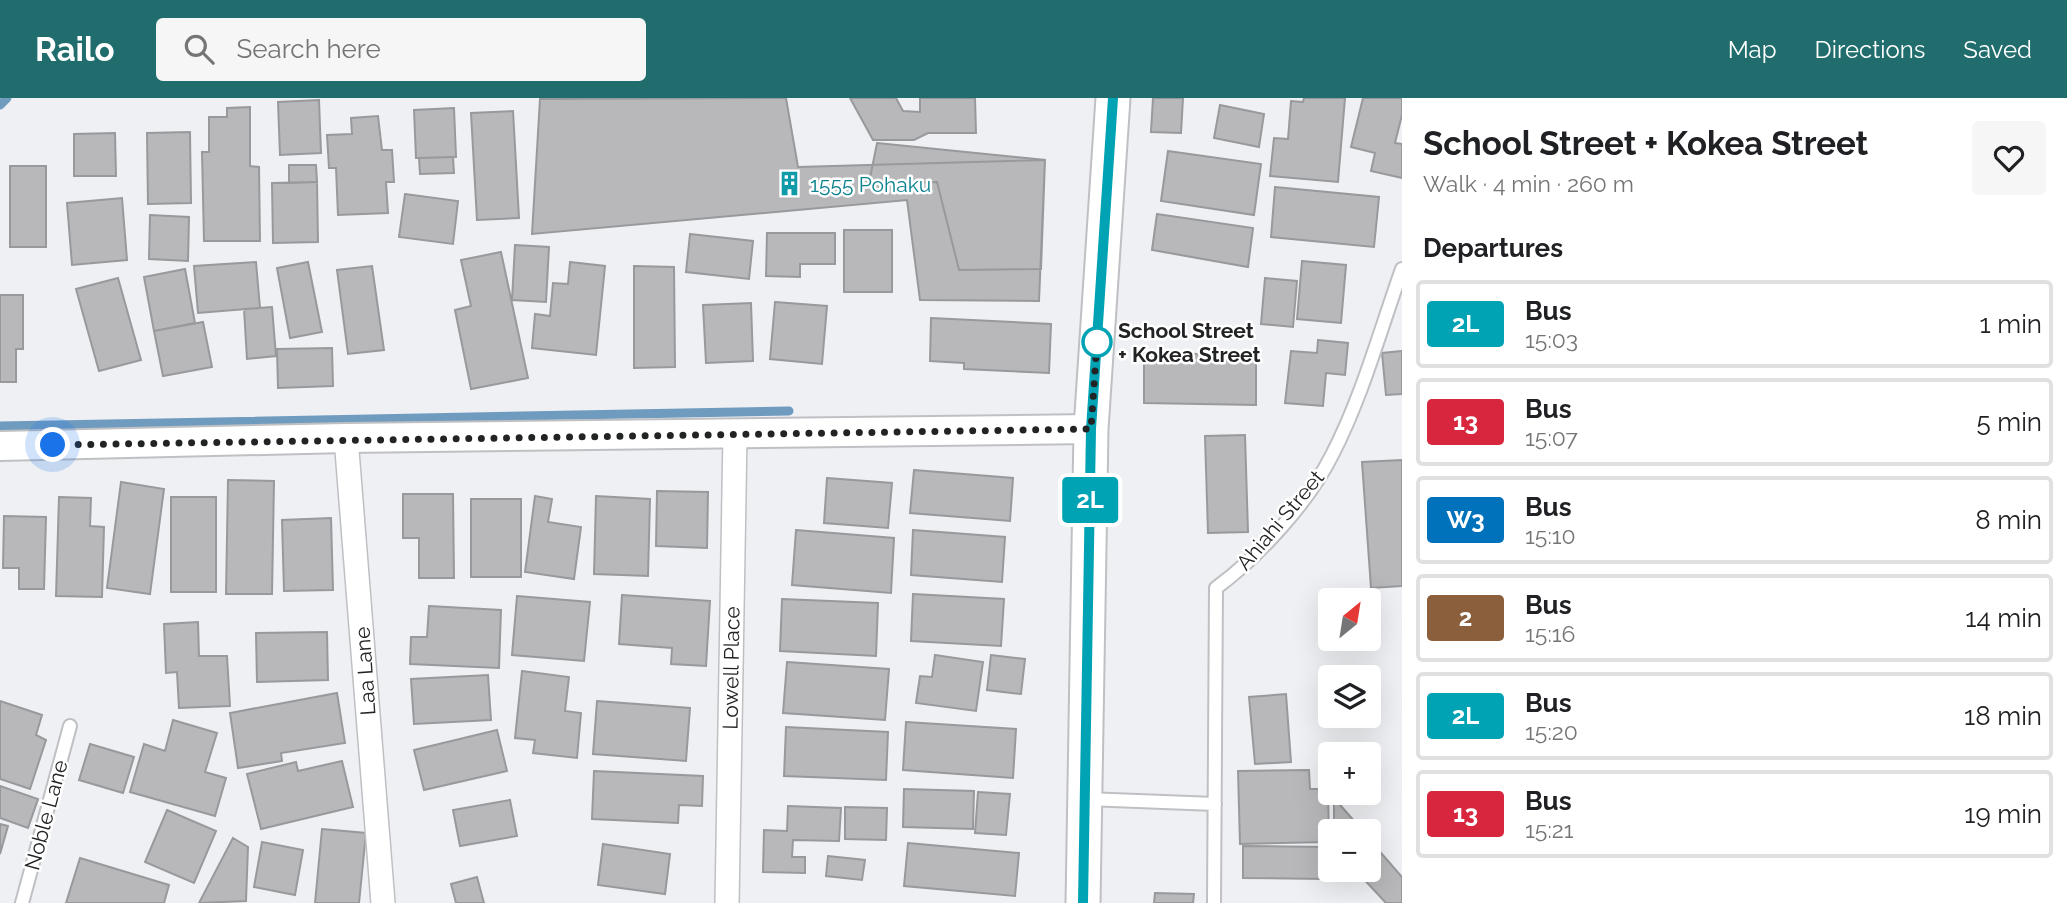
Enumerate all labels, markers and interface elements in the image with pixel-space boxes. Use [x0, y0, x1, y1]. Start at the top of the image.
search box [156, 18, 646, 81]
text: Railo [35, 30, 114, 69]
icon: search [180, 30, 218, 68]
text: Search here [236, 34, 381, 64]
text: Map [1728, 35, 1777, 64]
text: Directions [1815, 35, 1925, 64]
text: Saved [1963, 35, 2032, 64]
button: heart [1972, 121, 2046, 195]
text: School Street + Kokea Street [1423, 124, 1868, 163]
building icon: 1555 Pohaku [776, 170, 804, 198]
text: Walk · 4 min · 260 m [1423, 170, 1634, 197]
place label: 1555 Pohaku [810, 172, 931, 197]
text: Departures [1423, 233, 1563, 263]
text: Bus [1525, 296, 1572, 326]
text: 2L [1452, 309, 1479, 338]
text: 1 min [1980, 309, 2042, 339]
place label: School Street + Kokea Street [1118, 318, 1261, 367]
text: 15:03 [1525, 326, 1578, 353]
marker: School Street + Kokea Street [1082, 327, 1112, 357]
text: Bus [1525, 394, 1572, 424]
text: 13 [1453, 407, 1478, 436]
text: 5 min [1976, 407, 2042, 437]
text: 15:07 [1525, 424, 1578, 451]
your location [35, 427, 70, 462]
street label: Ahiahi Street [1231, 465, 1329, 575]
line badge: 2L [1058, 477, 1122, 523]
text: 2L [1076, 485, 1104, 514]
text: Bus [1525, 492, 1572, 522]
text: W3 [1446, 505, 1485, 534]
text: 8 min [1975, 505, 2042, 535]
text: 15:10 [1525, 522, 1576, 549]
north arrow [1318, 588, 1381, 651]
map controls [1318, 588, 1381, 882]
text: Bus [1525, 590, 1572, 620]
text: 2 [1459, 603, 1472, 632]
text: 14 min [1965, 603, 2042, 633]
street label: Lowell Place [717, 606, 745, 730]
text: 15:16 [1525, 620, 1575, 647]
street label: Laa Lane [349, 626, 381, 716]
button: layers [1318, 665, 1381, 728]
text: Bus [1525, 688, 1572, 718]
text: 2L [1452, 701, 1479, 730]
text: 18 min [1964, 701, 2042, 731]
text: 15:20 [1525, 718, 1578, 745]
button: + [1318, 742, 1381, 805]
street label: Noble Lane [19, 757, 73, 873]
text: Bus [1525, 786, 1572, 816]
text: 13 [1453, 799, 1478, 828]
text: 19 min [1964, 799, 2042, 829]
text: 15:21 [1525, 816, 1574, 843]
button: − [1318, 819, 1381, 882]

